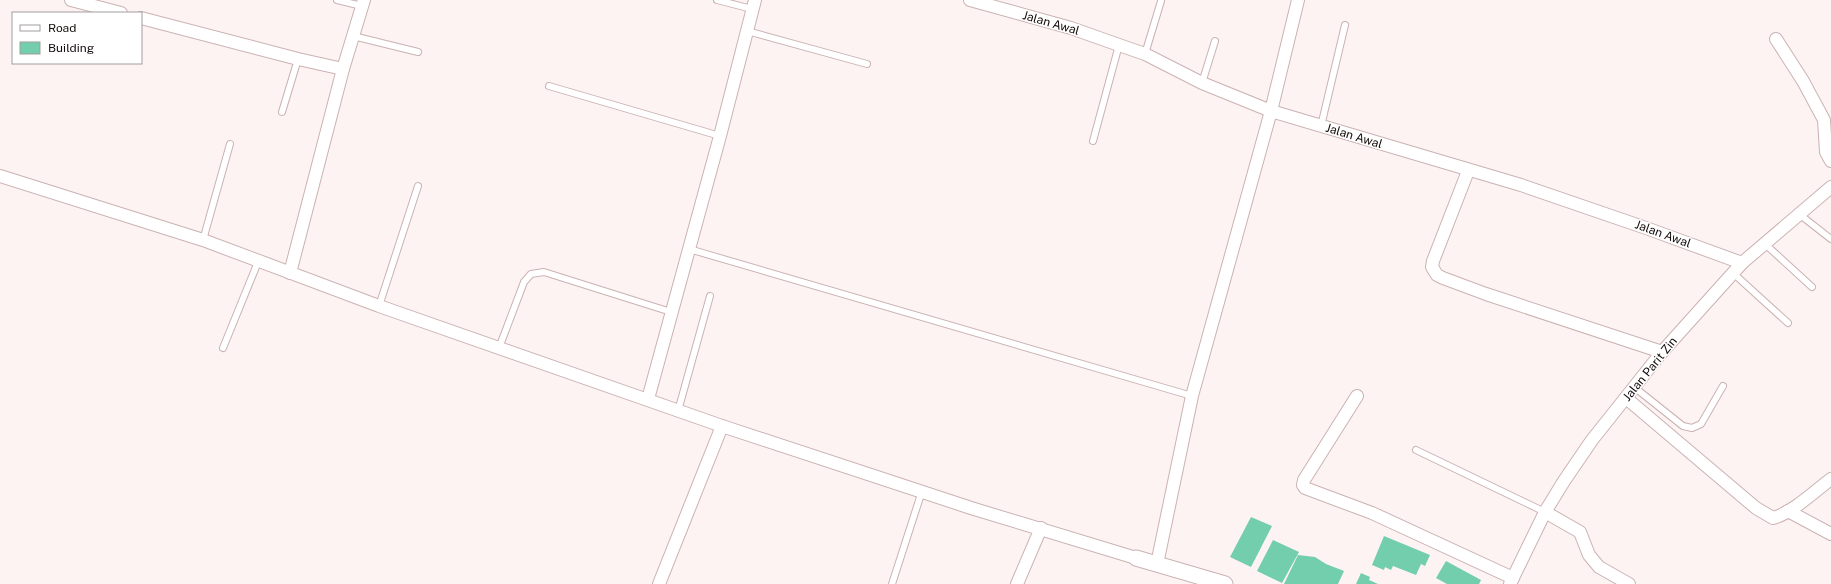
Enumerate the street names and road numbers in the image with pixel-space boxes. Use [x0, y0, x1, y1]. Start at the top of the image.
street label: Jalan Awal [1021, 8, 1081, 38]
street label: Jalan Awal [1324, 121, 1384, 151]
street label: Jalan Awal [1633, 217, 1693, 251]
street label: Jalan Parit Zin [1620, 334, 1680, 404]

